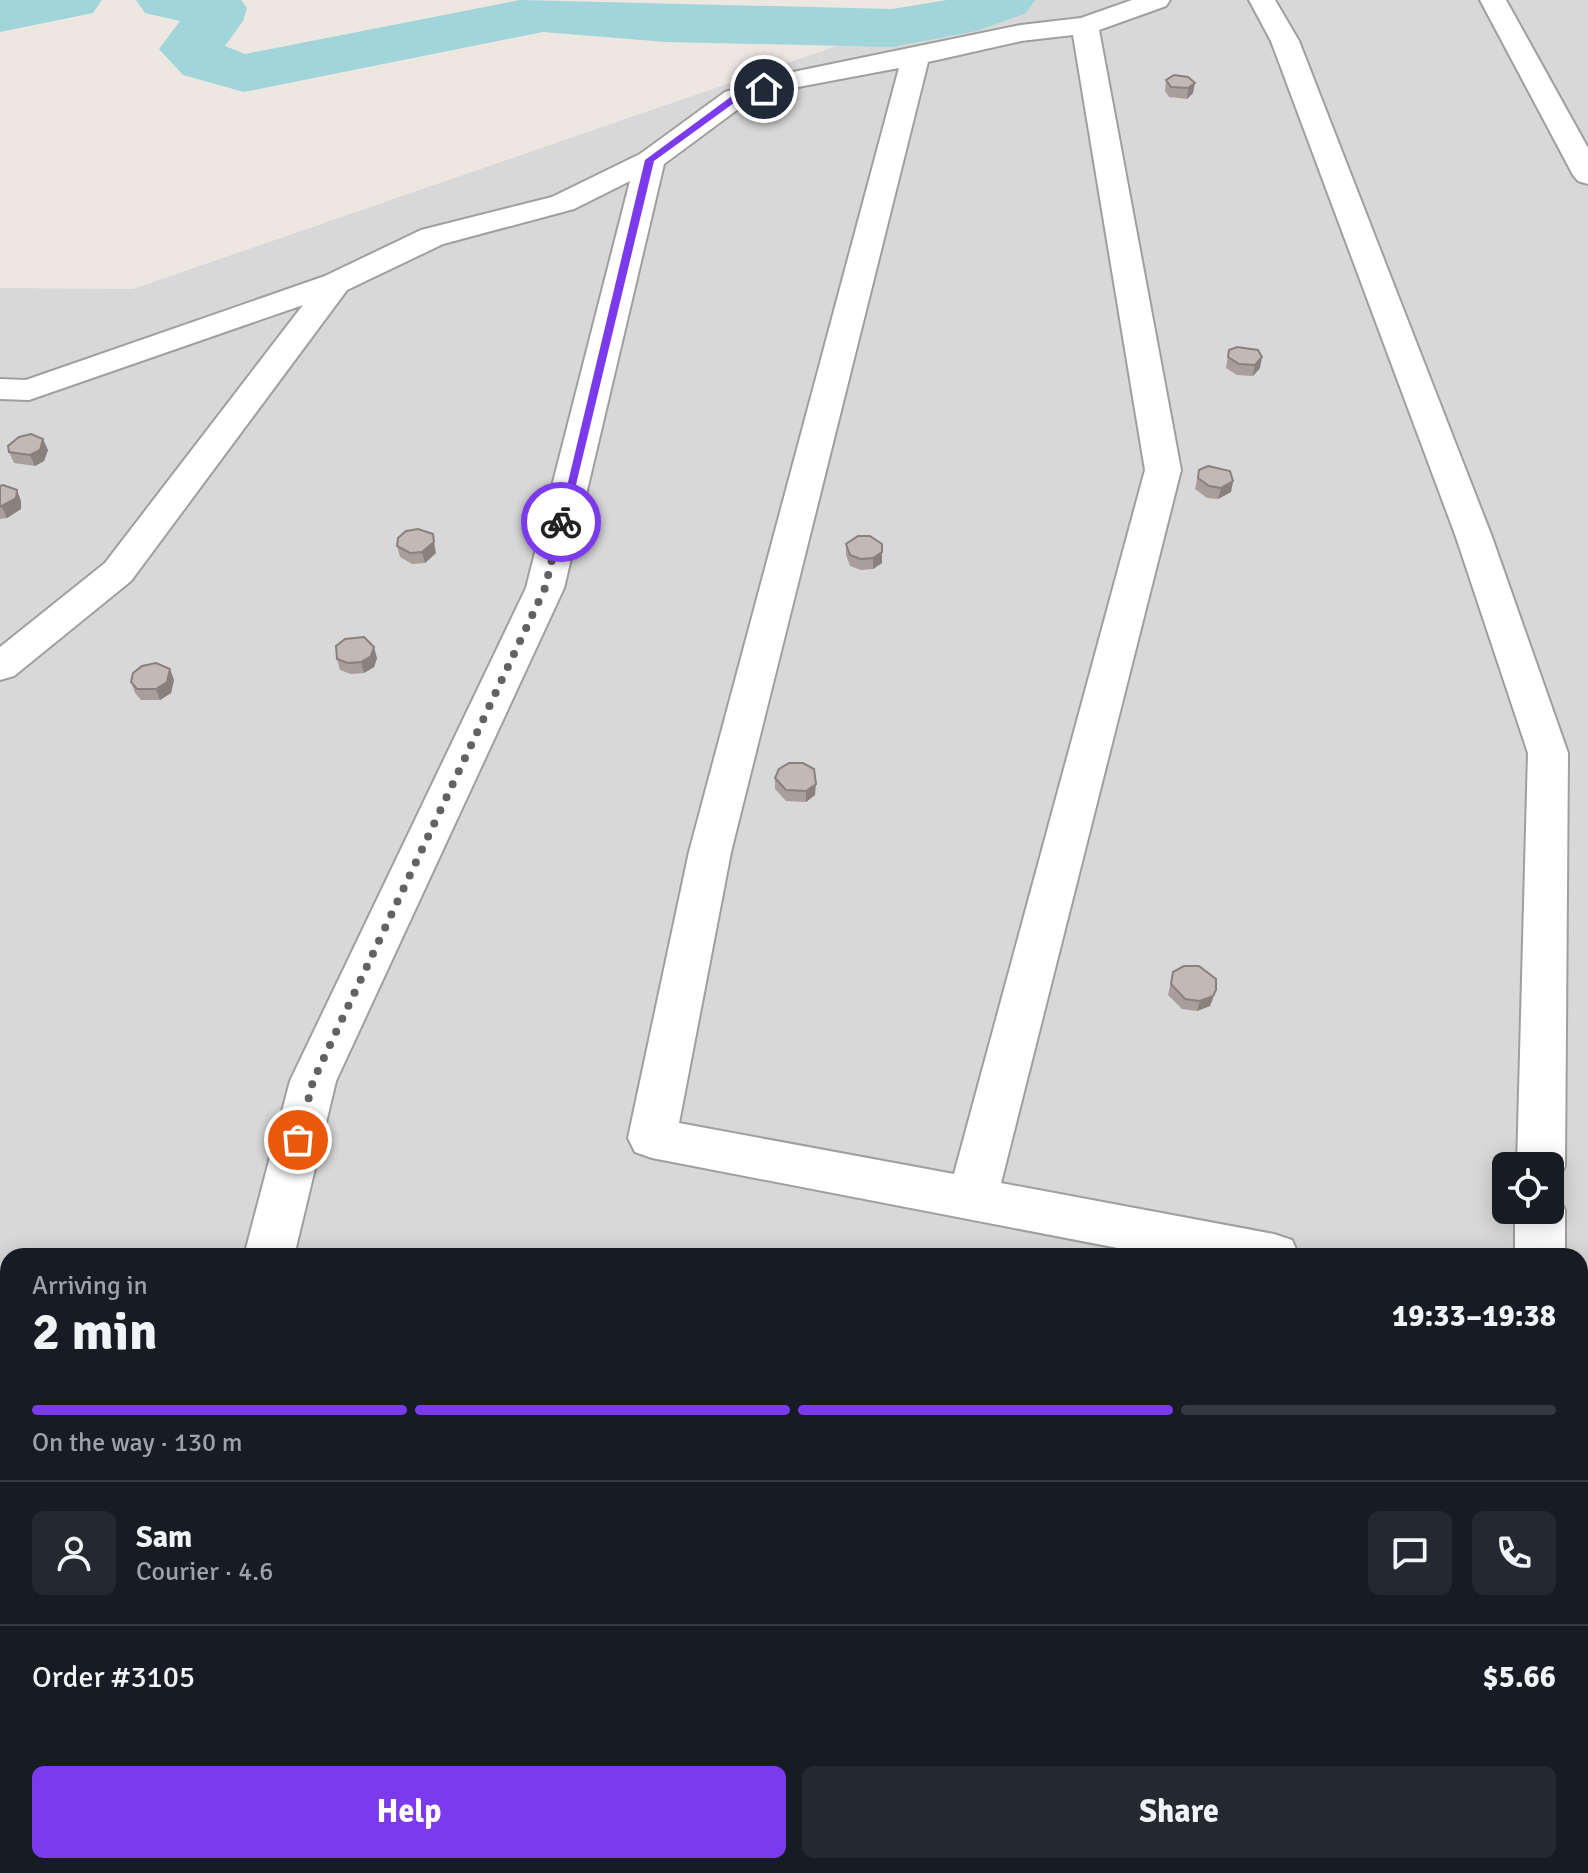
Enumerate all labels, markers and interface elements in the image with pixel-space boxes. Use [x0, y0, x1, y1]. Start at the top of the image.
pin [730, 55, 798, 123]
icon: home [742, 67, 786, 111]
courier [521, 482, 601, 562]
icon: bike [539, 500, 583, 544]
pin [264, 1106, 332, 1174]
icon: bag [276, 1118, 320, 1162]
map controls [1492, 1152, 1564, 1224]
button: locate [1492, 1152, 1564, 1224]
text: Arriving in [32, 1270, 148, 1302]
text: 19:33–19:38 [1392, 1298, 1556, 1335]
text: 2 min [32, 1300, 158, 1364]
text: On the way · 130 m [32, 1427, 242, 1459]
button: person [32, 1511, 116, 1595]
button: chat [1368, 1511, 1452, 1595]
button: phone [1472, 1511, 1556, 1595]
text: Sam [136, 1519, 192, 1556]
text: Courier · 4.6 [136, 1556, 273, 1588]
text: Order #3105 [32, 1659, 195, 1696]
text: $5.66 [1483, 1659, 1556, 1696]
button: Help [32, 1766, 786, 1858]
button: Share [802, 1766, 1556, 1858]

